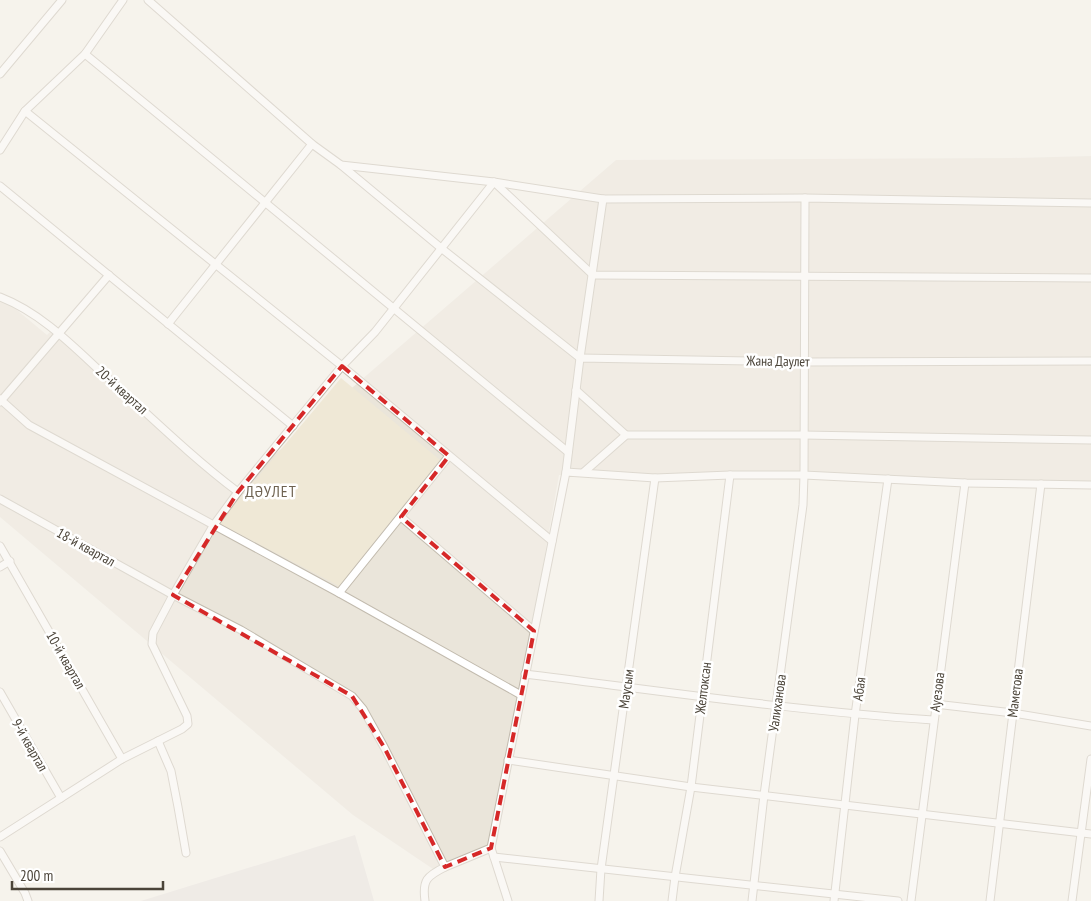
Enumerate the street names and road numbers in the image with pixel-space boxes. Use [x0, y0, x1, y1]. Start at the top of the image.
street label: Жана Даулет [745, 351, 810, 371]
street label: 20-й квартал [92, 362, 152, 418]
street label: 18-й квартал [54, 524, 118, 570]
street label: 10-й квартал [42, 628, 90, 692]
street label: Желтоксан [691, 661, 715, 716]
street label: Маметова [1003, 667, 1027, 719]
street label: Маусым [614, 668, 638, 710]
street label: Ауезова [926, 671, 948, 713]
street label: Уалиханова [764, 673, 790, 733]
street label: Абая [848, 676, 870, 702]
street label: 9-й квартал [8, 715, 52, 775]

